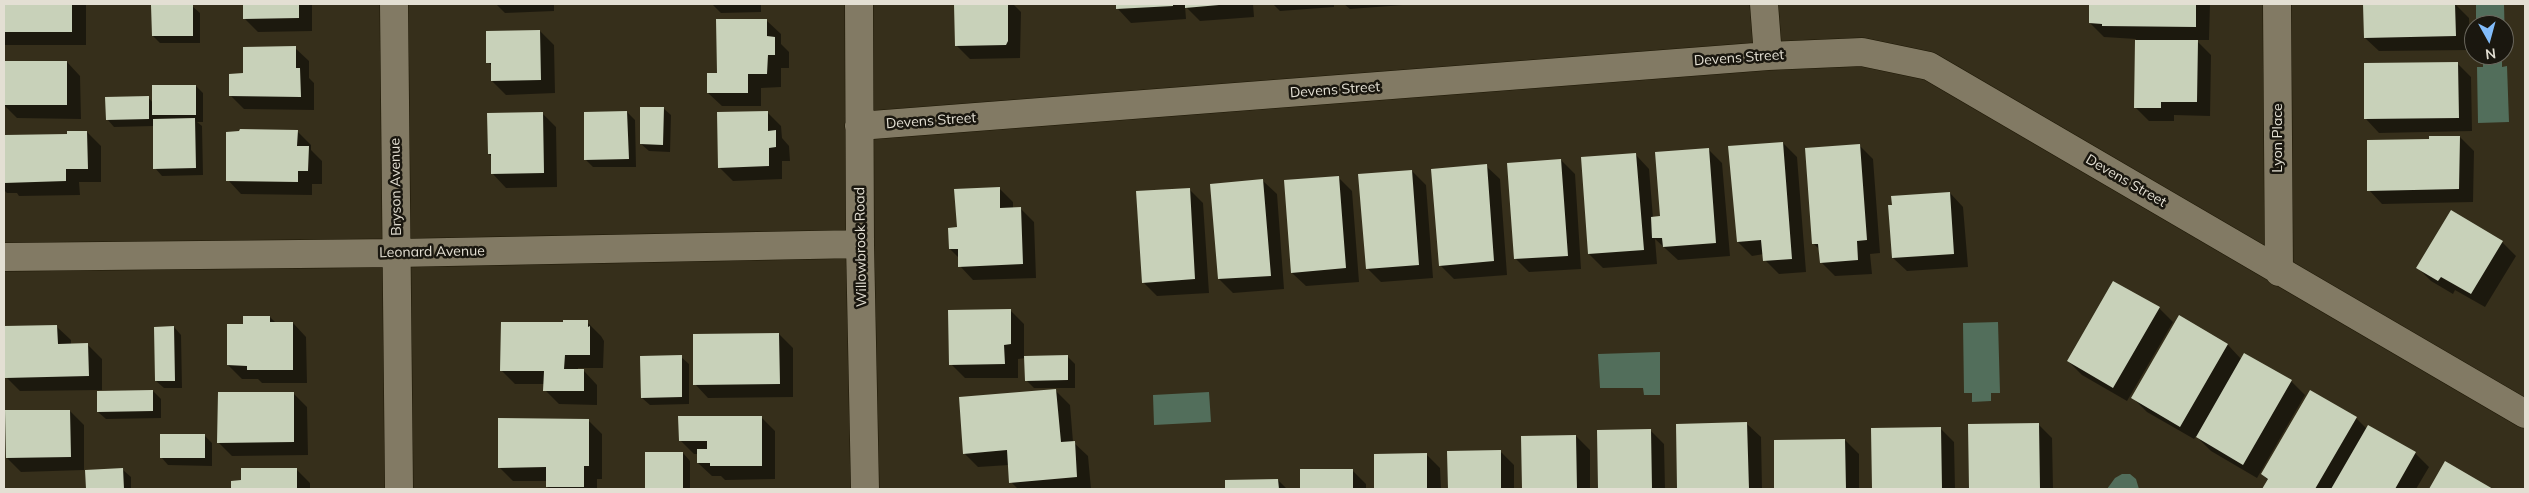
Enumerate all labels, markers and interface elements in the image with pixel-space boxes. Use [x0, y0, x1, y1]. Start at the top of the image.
north arrow [2464, 15, 2514, 65]
text: N [2484, 44, 2497, 63]
street label: Devens Street [1693, 46, 1785, 70]
street label: Devens Street [1289, 78, 1381, 102]
street label: Lyon Place [2270, 103, 2286, 173]
street label: Devens Street [885, 109, 977, 133]
street label: Bryson Avenue [387, 138, 405, 236]
street label: Devens Street [2083, 151, 2169, 211]
street label: Willowbrook Road [852, 187, 870, 307]
street label: Leonard Avenue [379, 243, 485, 261]

